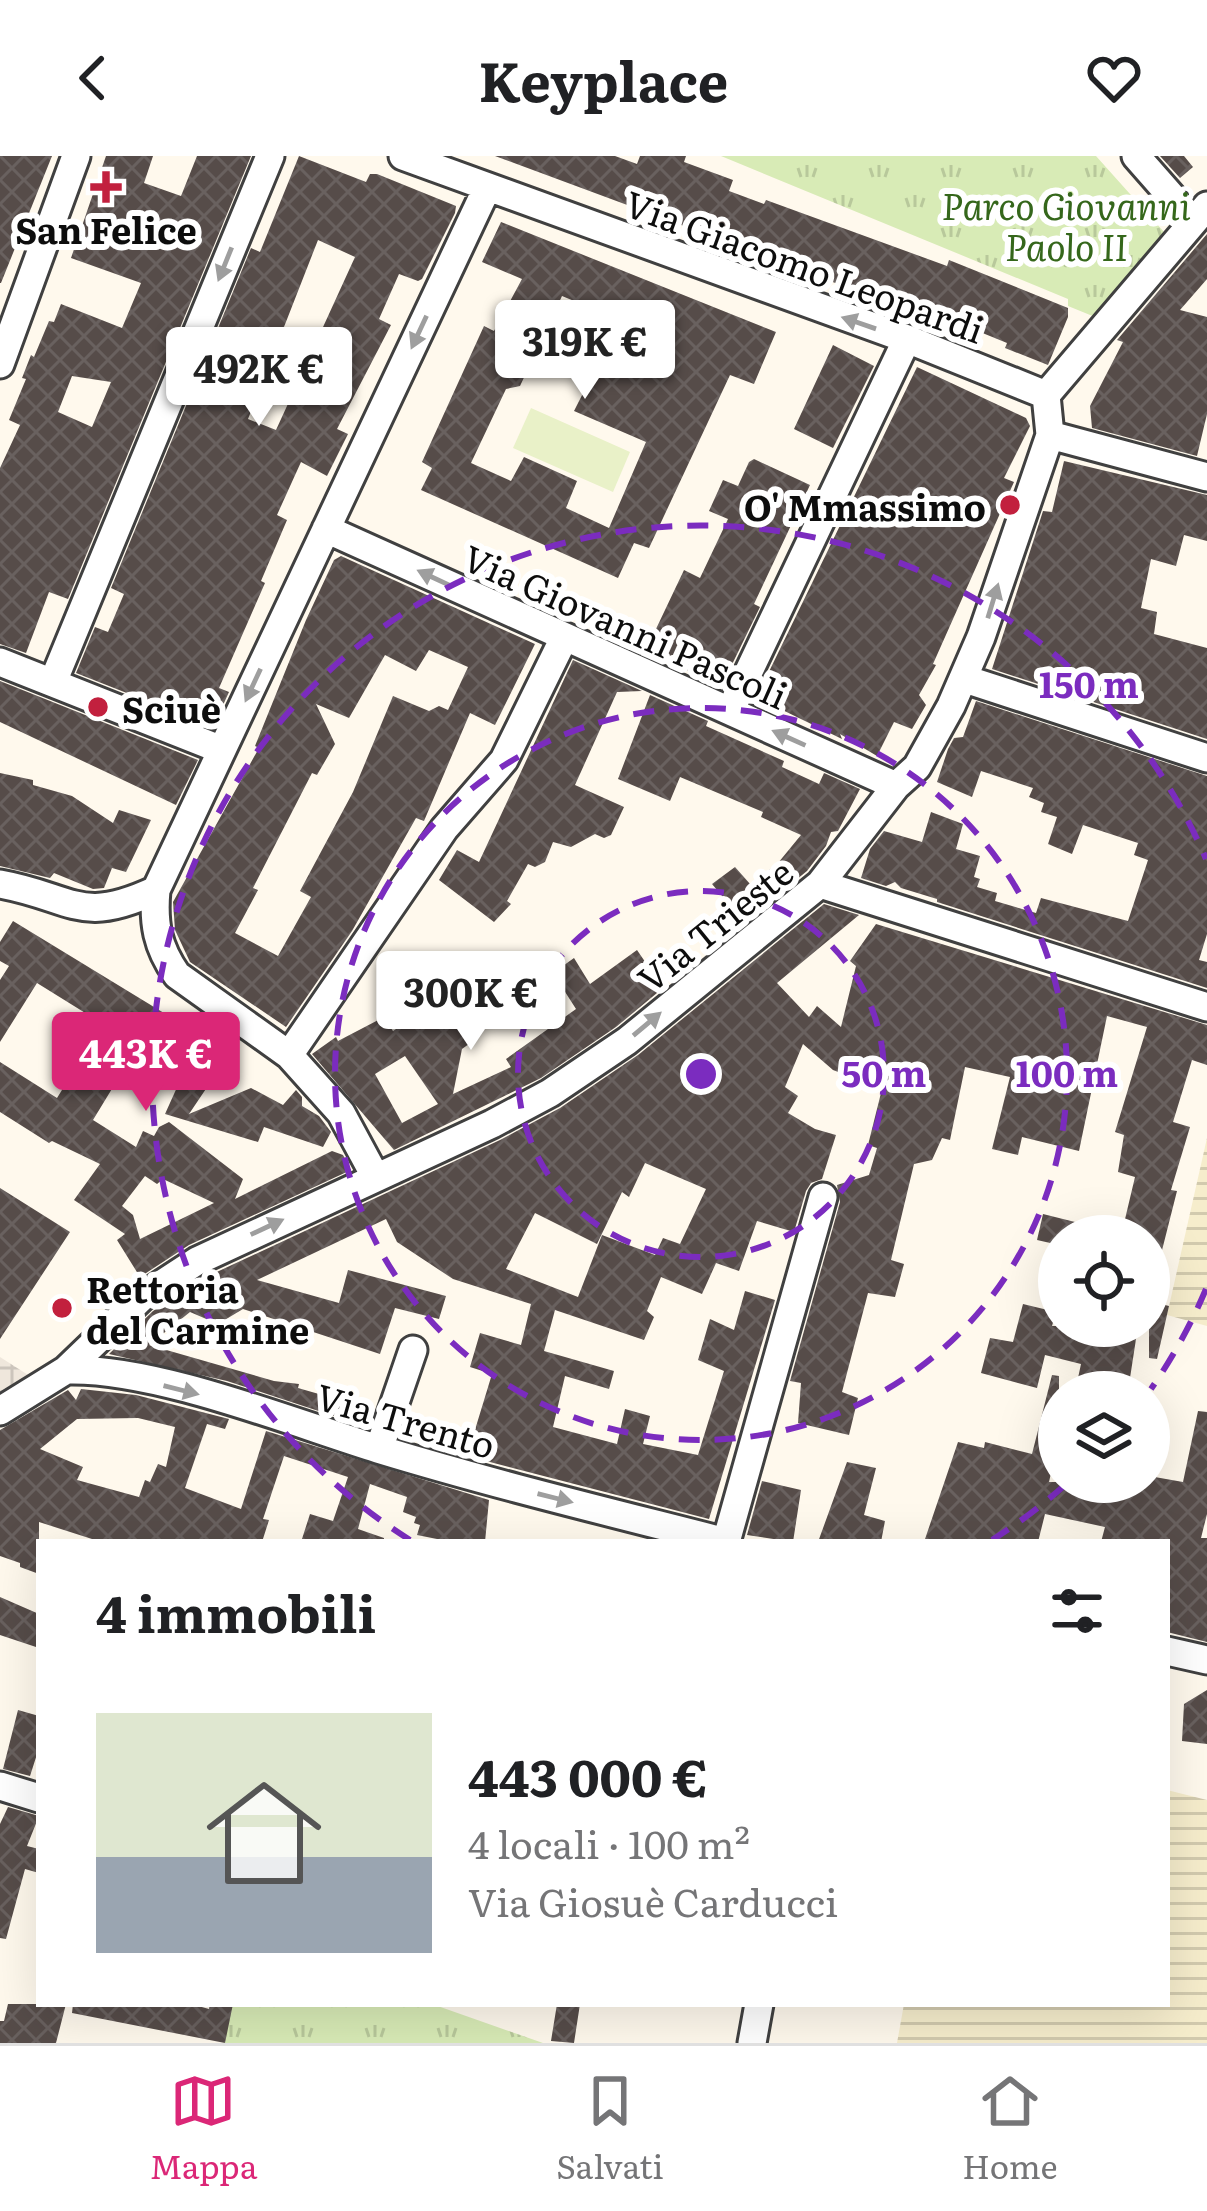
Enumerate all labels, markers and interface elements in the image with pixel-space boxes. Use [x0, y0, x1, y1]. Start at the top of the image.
text: Keyplace [479, 38, 728, 119]
icon: back [60, 45, 126, 111]
icon: heart [1081, 45, 1147, 111]
marker: San Felice [93, 174, 119, 200]
street label: Via Giacomo Leopardi [618, 175, 992, 355]
park label: Parco Giovanni Paolo II [942, 178, 1191, 272]
place label: San Felice [15, 202, 197, 255]
one-way arrow [215, 247, 234, 283]
pin: 319K € [487, 300, 683, 402]
text: 319K € [522, 310, 648, 368]
one-way arrow [841, 313, 877, 331]
one-way arrow [409, 315, 429, 350]
pin: 492K € [161, 327, 357, 429]
text: 492K € [193, 337, 325, 395]
place label: O' Mmassimo [744, 479, 986, 532]
marker: O' Mmassimo [997, 492, 1023, 518]
street label: Via Giovanni Pascoli [455, 530, 797, 720]
one-way arrow [416, 568, 451, 588]
one-way arrow [984, 582, 1003, 619]
text: 150 m [1039, 656, 1139, 709]
one-way arrow [243, 668, 263, 703]
place label: Sciuè [122, 681, 221, 734]
marker: Sciuè [85, 694, 111, 720]
one-way arrow [772, 727, 807, 747]
street label: Via Trieste [625, 845, 803, 1003]
pin: 300K € [373, 951, 569, 1053]
text: 300K € [403, 961, 539, 1019]
pin: 443K € [48, 1012, 244, 1114]
one-way arrow [632, 1012, 662, 1038]
text: 443K € [79, 1022, 213, 1080]
text: 50 m [842, 1045, 927, 1098]
text: 100 m [1016, 1045, 1118, 1098]
centre of rings [680, 1053, 722, 1095]
map controls [1038, 1215, 1170, 1503]
button: locate [1038, 1215, 1170, 1347]
one-way arrow [250, 1217, 285, 1237]
place label: Rettoria del Carmine [86, 1261, 309, 1355]
marker: Rettoria del Carmine [49, 1295, 75, 1321]
street label: Via Trento [310, 1368, 502, 1470]
button: layers [1038, 1371, 1170, 1503]
one-way arrow [162, 1381, 199, 1400]
one-way arrow [537, 1490, 574, 1509]
text: 4 immobili [96, 1573, 376, 1649]
icon: filters [1044, 1578, 1110, 1644]
text: 443 000 € [468, 1737, 708, 1813]
icon: home [192, 1761, 336, 1905]
text: 4 locali · 100 m² [468, 1813, 750, 1871]
text: Via Giosuè Carducci [468, 1871, 838, 1929]
tab: Mappa [149, 2068, 257, 2189]
tab: Salvati [556, 2068, 664, 2189]
tab: Home [962, 2068, 1058, 2189]

